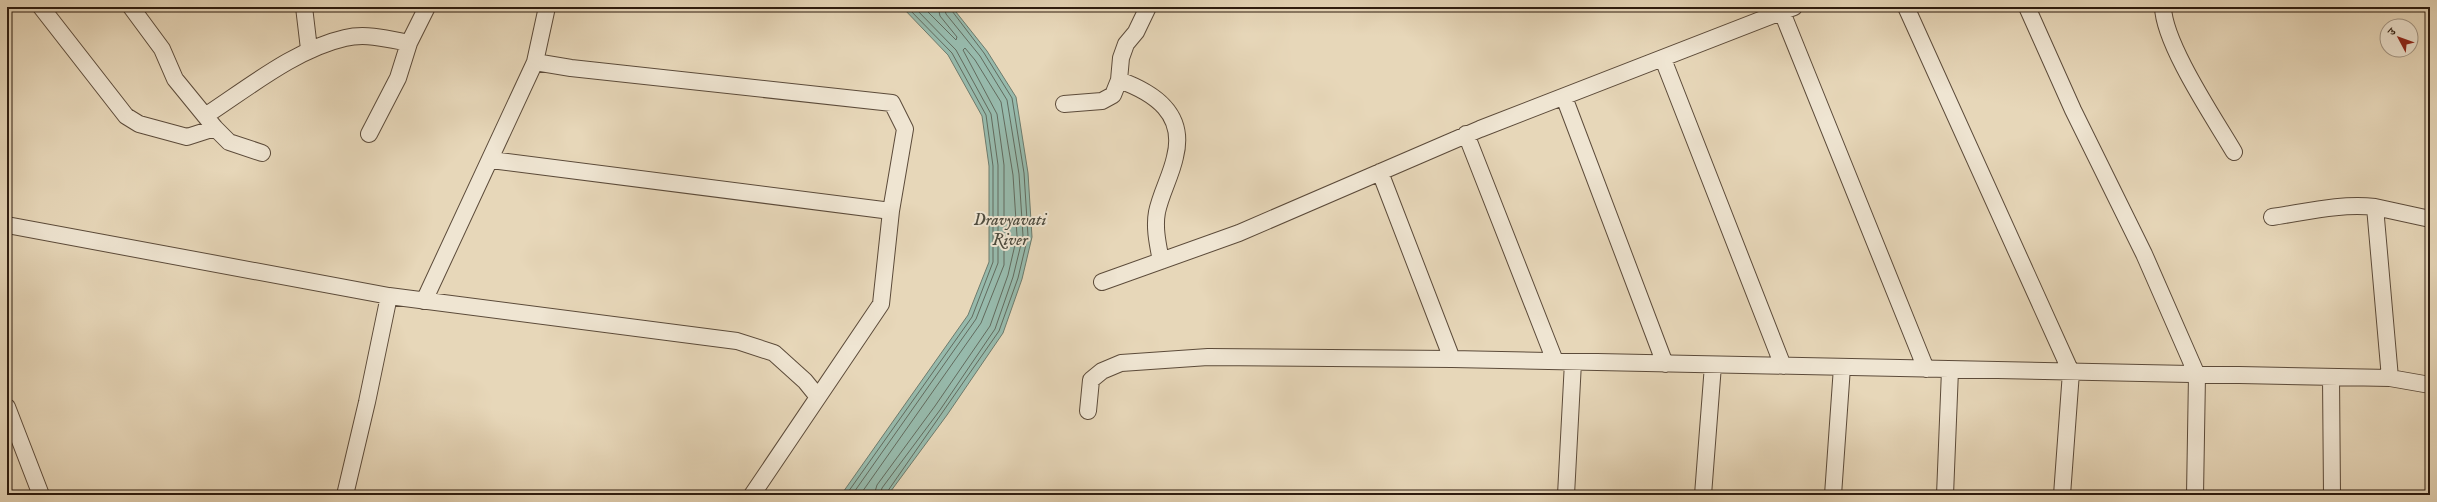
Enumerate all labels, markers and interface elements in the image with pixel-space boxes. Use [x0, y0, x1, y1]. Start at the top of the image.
north arrow [2379, 18, 2419, 58]
text: उ [2384, 24, 2400, 40]
water label: Dravyavati River [974, 210, 1048, 251]

